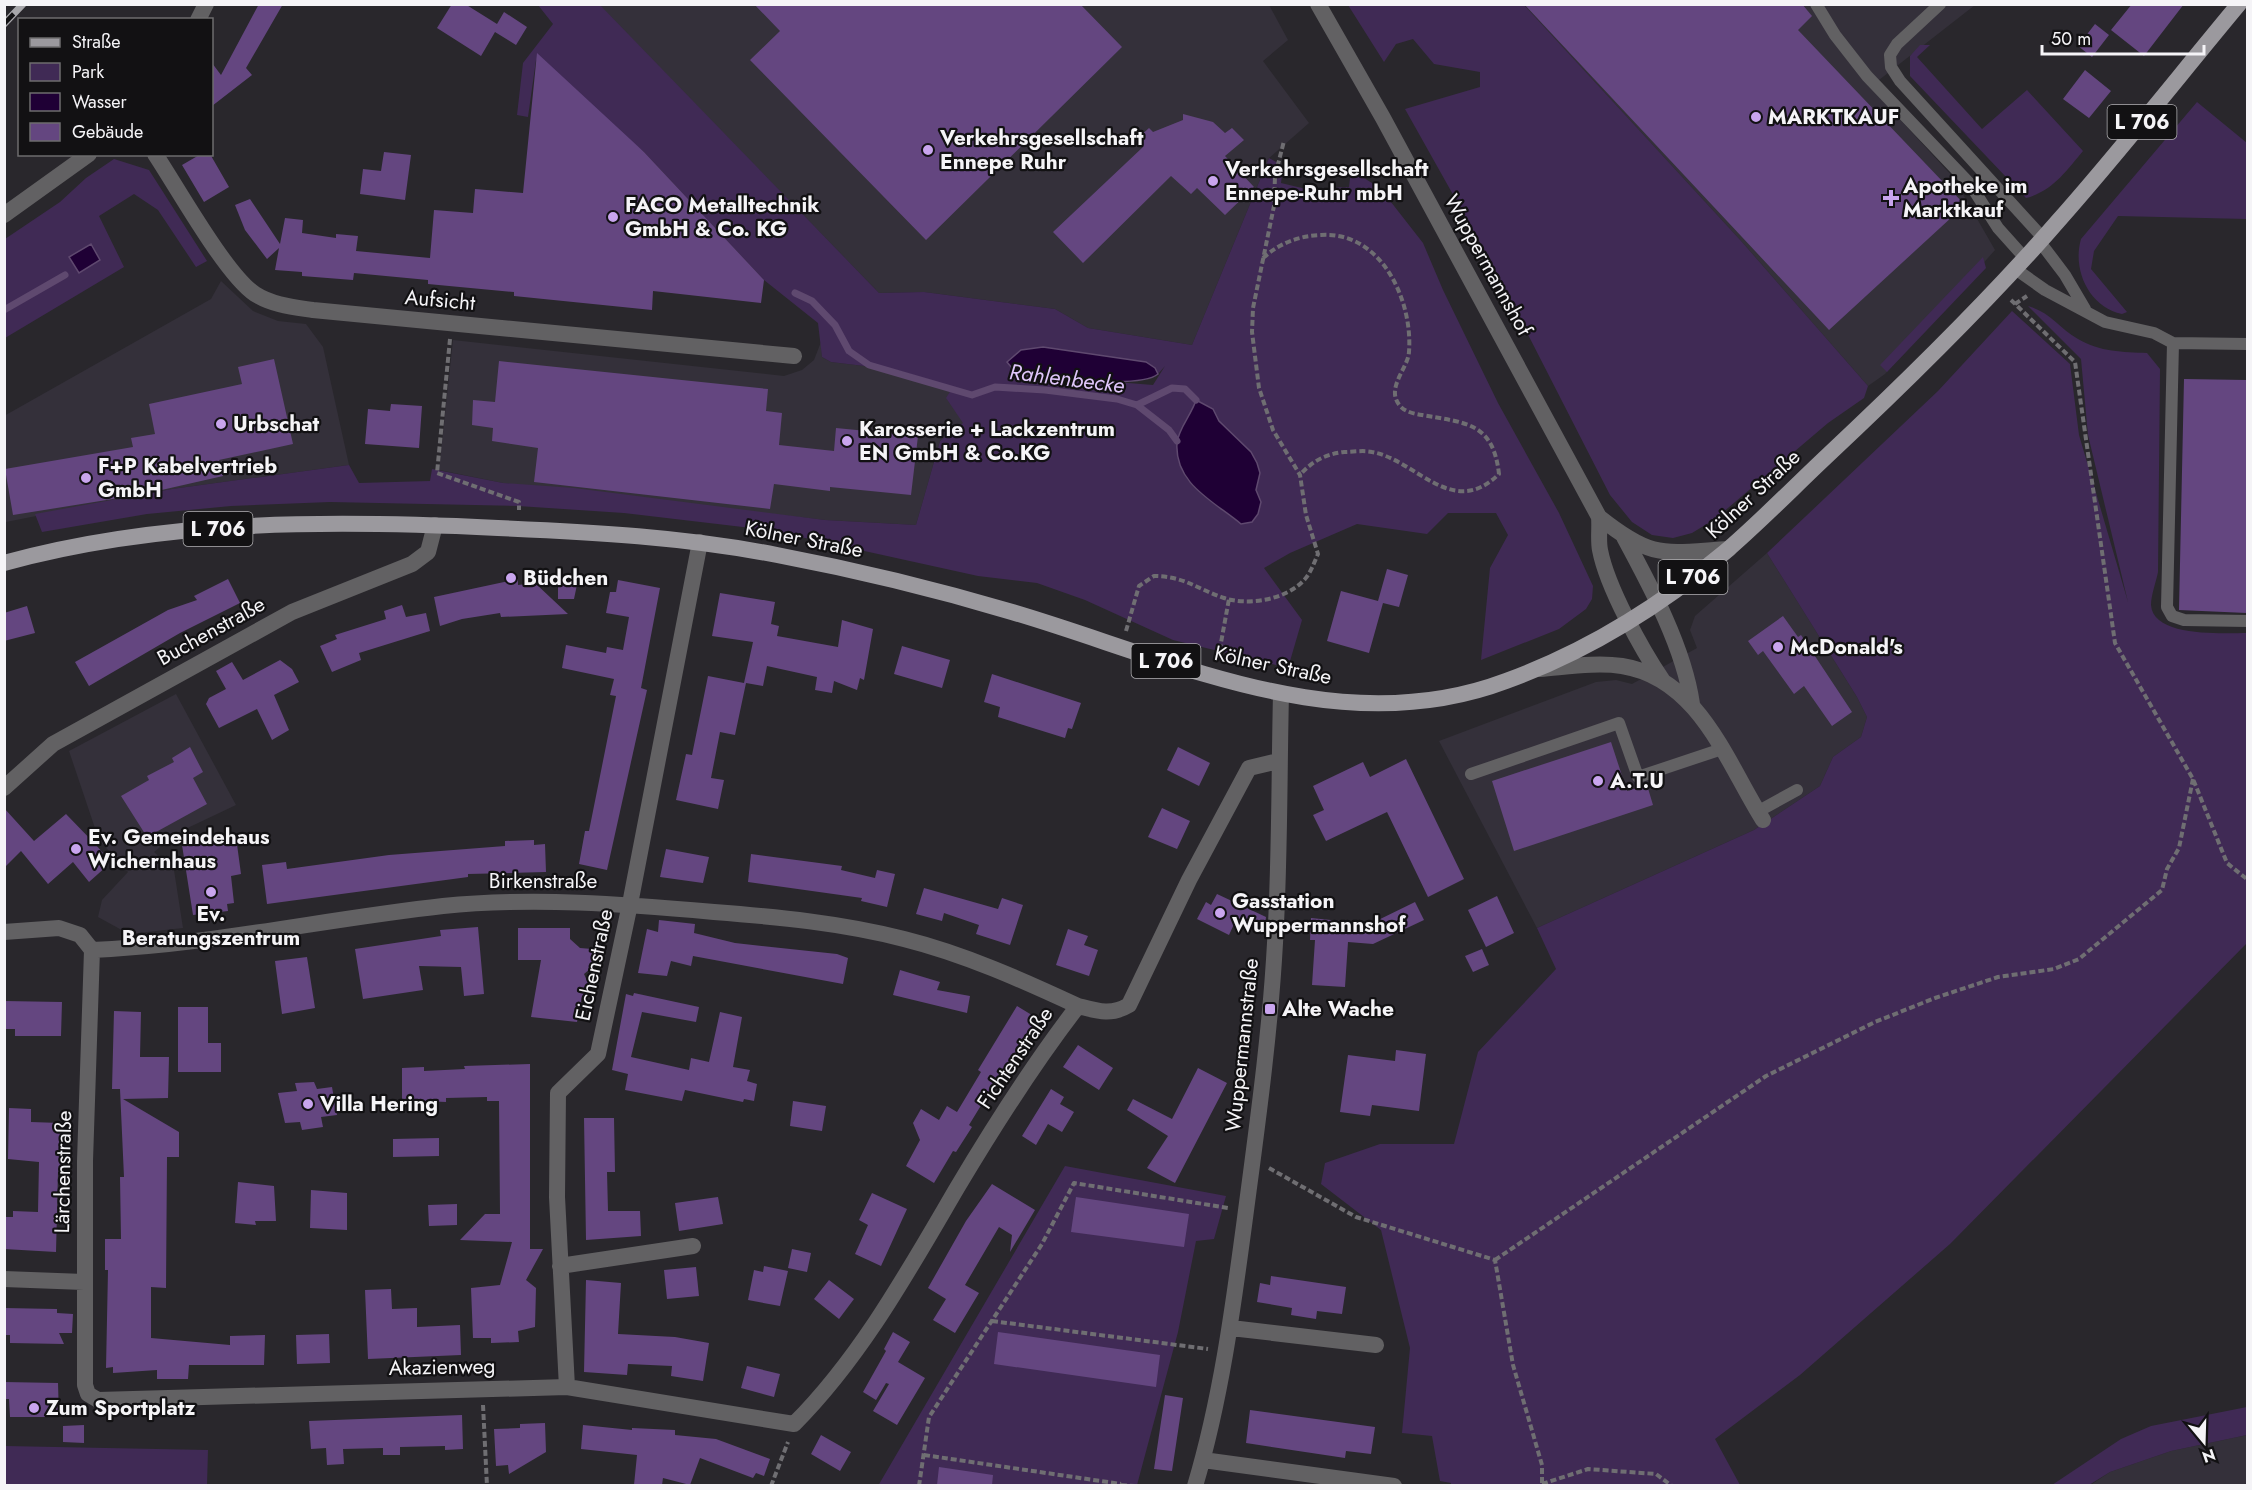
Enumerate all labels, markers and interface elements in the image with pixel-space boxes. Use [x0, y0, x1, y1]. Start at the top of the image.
legend [18, 18, 213, 156]
scale bar [2042, 18, 2204, 56]
text: 50 m [2051, 26, 2091, 52]
text: Straße [72, 29, 120, 55]
text: Park [72, 59, 104, 85]
text: Wasser [72, 89, 127, 115]
place label: MARKTKAUF [1768, 102, 1899, 132]
road number: L 706 [2108, 105, 2176, 139]
marker: MARKTKAUF [1749, 110, 1763, 124]
text: Gebäude [72, 119, 143, 145]
place label: Verkehrsgesellschaft Ennepe Ruhr [939, 123, 1144, 177]
marker: Verkehrsgesellschaft Ennepe Ruhr [921, 143, 935, 157]
place label: Verkehrsgesellschaft Ennepe-Ruhr mbH [1224, 154, 1429, 208]
place label: Apotheke im Marktkauf [1902, 171, 2028, 225]
marker: Verkehrsgesellschaft Ennepe-Ruhr mbH [1206, 174, 1220, 188]
street label: Wuppermannshof [1437, 189, 1540, 342]
place label: FACO Metalltechnik GmbH & Co. KG [625, 190, 819, 244]
marker: Apotheke im Marktkauf [1884, 191, 1898, 205]
marker: FACO Metalltechnik GmbH & Co. KG [606, 210, 620, 224]
street label: Aufsicht [404, 282, 476, 318]
water label: Rahlenbecke [1008, 355, 1126, 401]
place label: Urbschat [233, 409, 320, 439]
place label: Karosserie + Lackzentrum EN GmbH & Co.KG [859, 414, 1115, 468]
marker: Urbschat [214, 417, 228, 431]
marker: Karosserie + Lackzentrum EN GmbH & Co.KG [840, 434, 854, 448]
street label: Kölner Straße [1699, 442, 1807, 546]
place label: F+P Kabelvertrieb GmbH [98, 451, 277, 505]
marker: F+P Kabelvertrieb GmbH [79, 471, 93, 485]
road number: L 706 [184, 512, 252, 546]
street label: Kölner Straße [743, 513, 866, 565]
road number: L 706 [1658, 560, 1728, 594]
place label: Büdchen [523, 563, 608, 593]
marker: Büdchen [504, 571, 518, 585]
street label: Buchenstraße [152, 589, 271, 673]
place label: McDonald's [1790, 632, 1903, 662]
street label: Kölner Straße [1211, 638, 1335, 692]
marker: McDonald's [1771, 640, 1785, 654]
road number: L 706 [1132, 644, 1200, 678]
place label: A.T.U [1609, 766, 1664, 796]
marker: A.T.U [1591, 774, 1605, 788]
place label: Ev. Gemeindehaus Wichernhaus [88, 822, 270, 876]
marker: Ev. Gemeindehaus Wichernhaus [69, 842, 83, 856]
street label: Birkenstraße [489, 866, 597, 896]
marker: Ev. Beratungszentrum [204, 885, 218, 899]
place label: Gasstation Wuppermannshof [1232, 886, 1406, 940]
place label: Ev. Beratungszentrum [122, 899, 300, 953]
street label: Eichenstraße [568, 906, 620, 1024]
marker: Gasstation Wuppermannshof [1213, 906, 1227, 920]
street label: Wuppermannstraße [1218, 957, 1266, 1133]
place label: Alte Wache [1281, 994, 1394, 1024]
street label: Fichtenstraße [970, 1001, 1060, 1115]
marker: Alte Wache [1263, 1002, 1277, 1016]
place label: Villa Hering [319, 1089, 438, 1119]
marker: Villa Hering [301, 1097, 315, 1111]
street label: Lärchenstraße [47, 1110, 79, 1234]
street label: Akazienweg [388, 1351, 496, 1383]
place label: Zum Sportplatz [46, 1393, 195, 1423]
marker: Zum Sportplatz [27, 1401, 41, 1415]
north arrow [2174, 1412, 2234, 1472]
text: N [2199, 1443, 2218, 1469]

